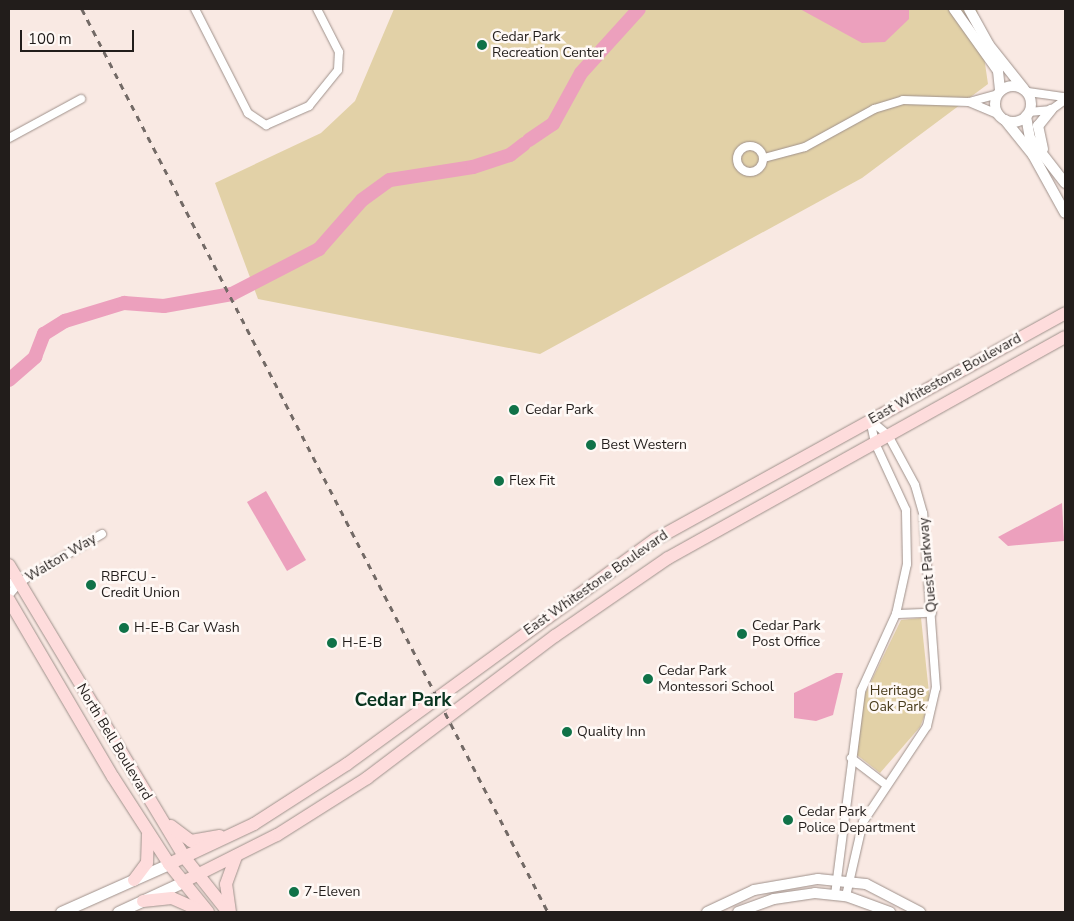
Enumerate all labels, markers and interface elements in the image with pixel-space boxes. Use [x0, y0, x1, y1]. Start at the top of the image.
scale bar [22, 20, 136, 52]
text: 100 m [28, 29, 72, 49]
place label: Cedar Park Recreation Center [492, 29, 604, 62]
marker: Cedar Park Recreation Center [476, 39, 488, 51]
street label: East Whitestone Boulevard [866, 330, 1024, 428]
place label: Cedar Park [525, 402, 594, 418]
marker: Cedar Park [507, 403, 521, 417]
place label: Best Western [601, 437, 687, 453]
marker: Best Western [585, 439, 597, 451]
place label: Flex Fit [509, 473, 555, 489]
marker: Flex Fit [493, 475, 505, 487]
street label: Quest Parkway [915, 517, 941, 613]
street label: East Whitestone Boulevard [521, 527, 671, 639]
street label: Walton Way [23, 530, 99, 586]
place label: RBFCU - Credit Union [101, 569, 180, 602]
marker: RBFCU - Credit Union [85, 579, 97, 591]
place label: Cedar Park Post Office [752, 618, 821, 650]
place label: H-E-B Car Wash [134, 620, 240, 636]
marker: H-E-B Car Wash [118, 622, 130, 634]
marker: Cedar Park Post Office [736, 628, 748, 640]
place label: H-E-B [342, 635, 382, 651]
marker: H-E-B [326, 637, 338, 649]
place label: Cedar Park Montessori School [658, 663, 774, 696]
marker: Cedar Park Montessori School [642, 673, 654, 685]
street label: North Bell Boulevard [73, 681, 155, 803]
park label: Heritage Oak Park [869, 683, 925, 716]
district label: Cedar Park [355, 690, 451, 712]
place label: Quality Inn [577, 724, 646, 740]
marker: Quality Inn [561, 726, 573, 738]
place label: Cedar Park Police Department [798, 804, 915, 836]
marker: Cedar Park Police Department [782, 814, 794, 826]
place label: 7-Eleven [304, 884, 360, 900]
marker: 7-Eleven [288, 886, 300, 898]

